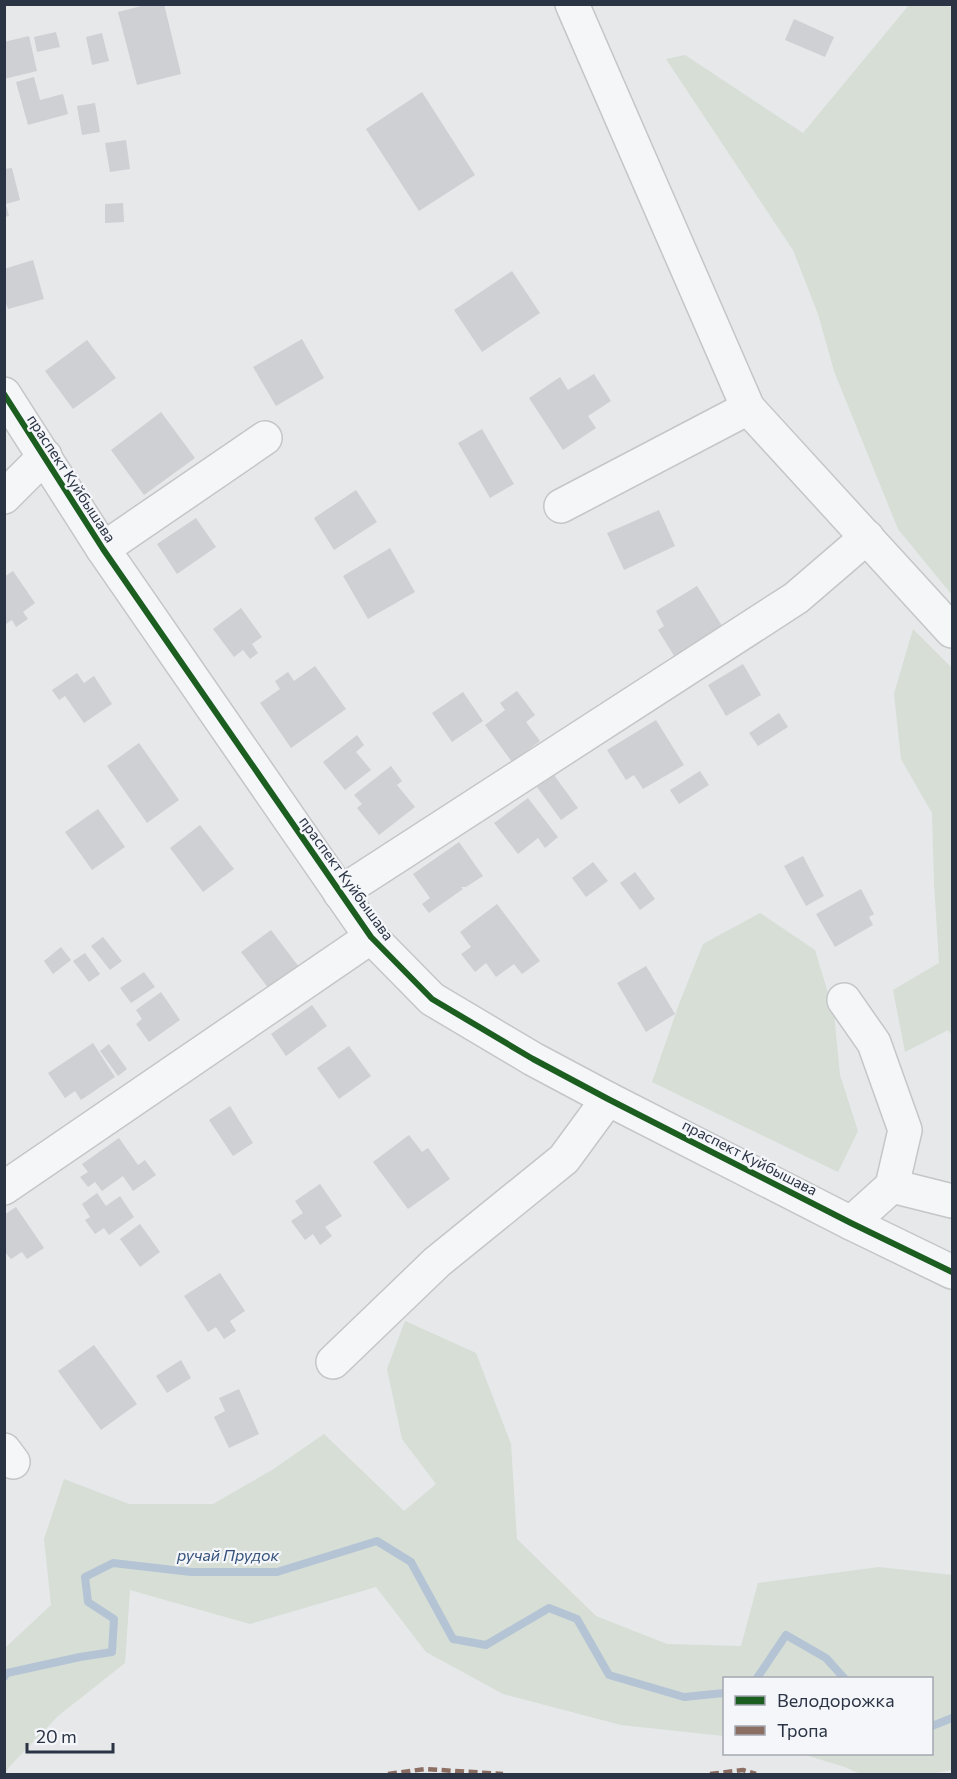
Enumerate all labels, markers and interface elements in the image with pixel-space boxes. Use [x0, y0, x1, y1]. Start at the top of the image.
street label: праспект Куйбышава [24, 411, 120, 545]
street label: праспект Куйбышава [296, 813, 398, 943]
street label: праспект Куйбышава [680, 1115, 820, 1199]
water label: ручай Прудок [176, 1545, 280, 1564]
legend [723, 1677, 933, 1755]
text: Велодорожка [777, 1689, 895, 1711]
scale bar [27, 1716, 112, 1754]
text: Тропа [777, 1719, 828, 1741]
text: 20 m [36, 1725, 77, 1747]

